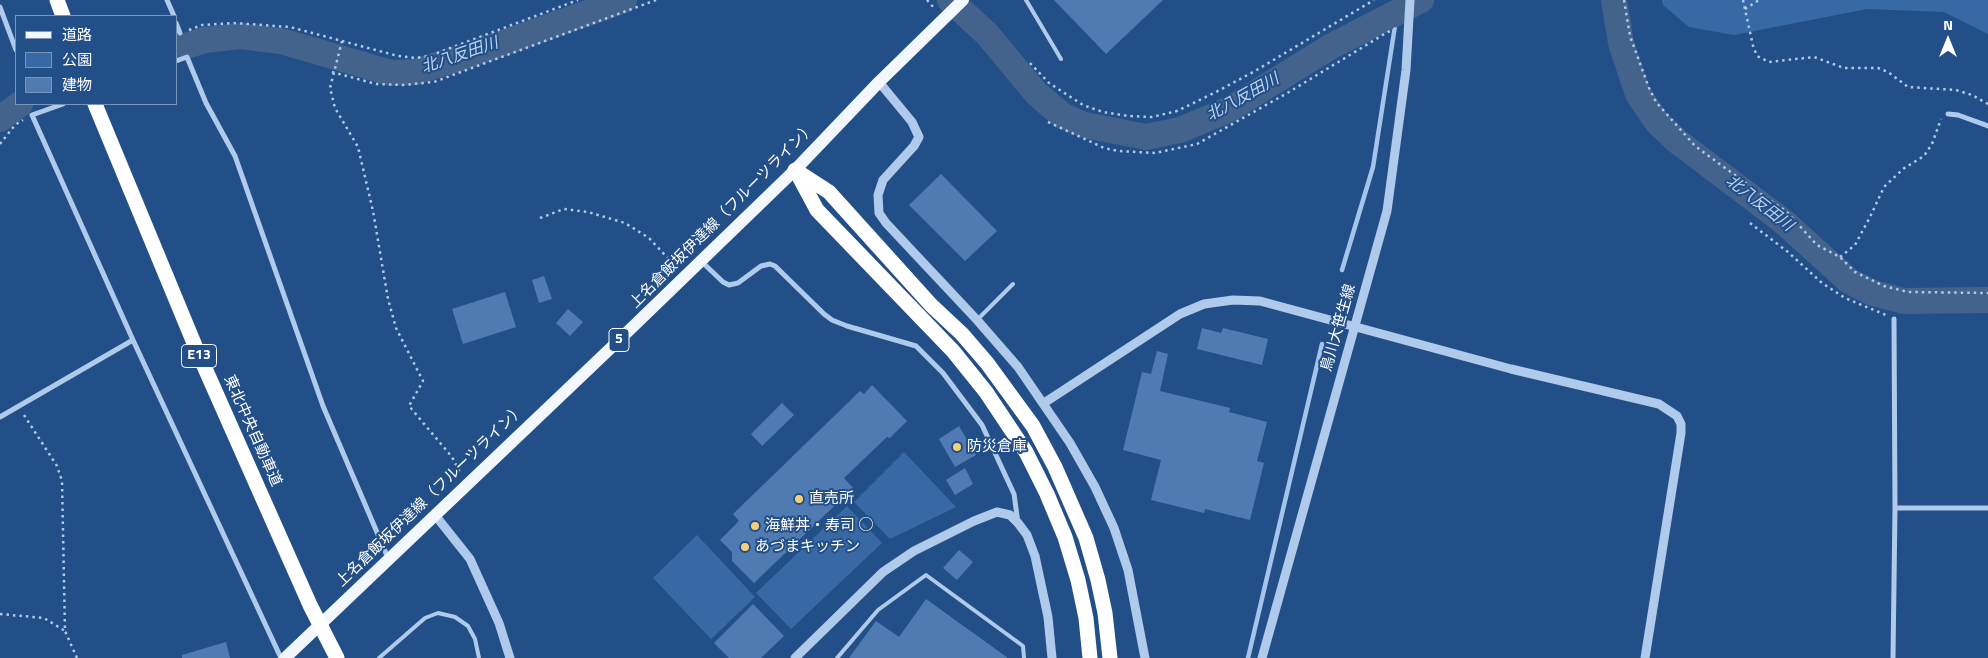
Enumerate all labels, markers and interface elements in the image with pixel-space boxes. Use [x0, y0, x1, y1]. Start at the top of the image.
text: N [1943, 14, 1953, 35]
legend [15, 15, 178, 105]
north arrow [1923, 15, 1973, 65]
text: 道路 [62, 23, 92, 46]
water label: 北八反田川 [419, 34, 501, 78]
text: 公園 [62, 48, 92, 71]
water label: 北八反田川 [1203, 70, 1283, 126]
text: 建物 [62, 73, 92, 96]
street label: 上名倉飯坂伊達線（フルーツライン） [626, 119, 820, 313]
water label: 北八反田川 [1722, 172, 1796, 236]
street label: 鳥川大笹生線 [1318, 282, 1360, 374]
road number: 5 [609, 328, 629, 352]
road number: E13 [182, 344, 216, 368]
street label: 東北中央自動車道 [219, 373, 285, 489]
street label: 上名倉飯坂伊達線（フルーツライン） [333, 401, 529, 591]
place label: 防災倉庫 [967, 438, 1027, 456]
marker: 防災倉庫 [951, 441, 963, 453]
place label: 直売所 [809, 490, 854, 508]
marker: 直売所 [793, 493, 805, 505]
place label: 海鮮丼・寿司 ○ [765, 517, 873, 535]
marker: 海鮮丼・寿司 ○ [749, 520, 761, 532]
place label: あづまキッチン [755, 538, 860, 556]
marker: あづまキッチン [739, 541, 751, 553]

